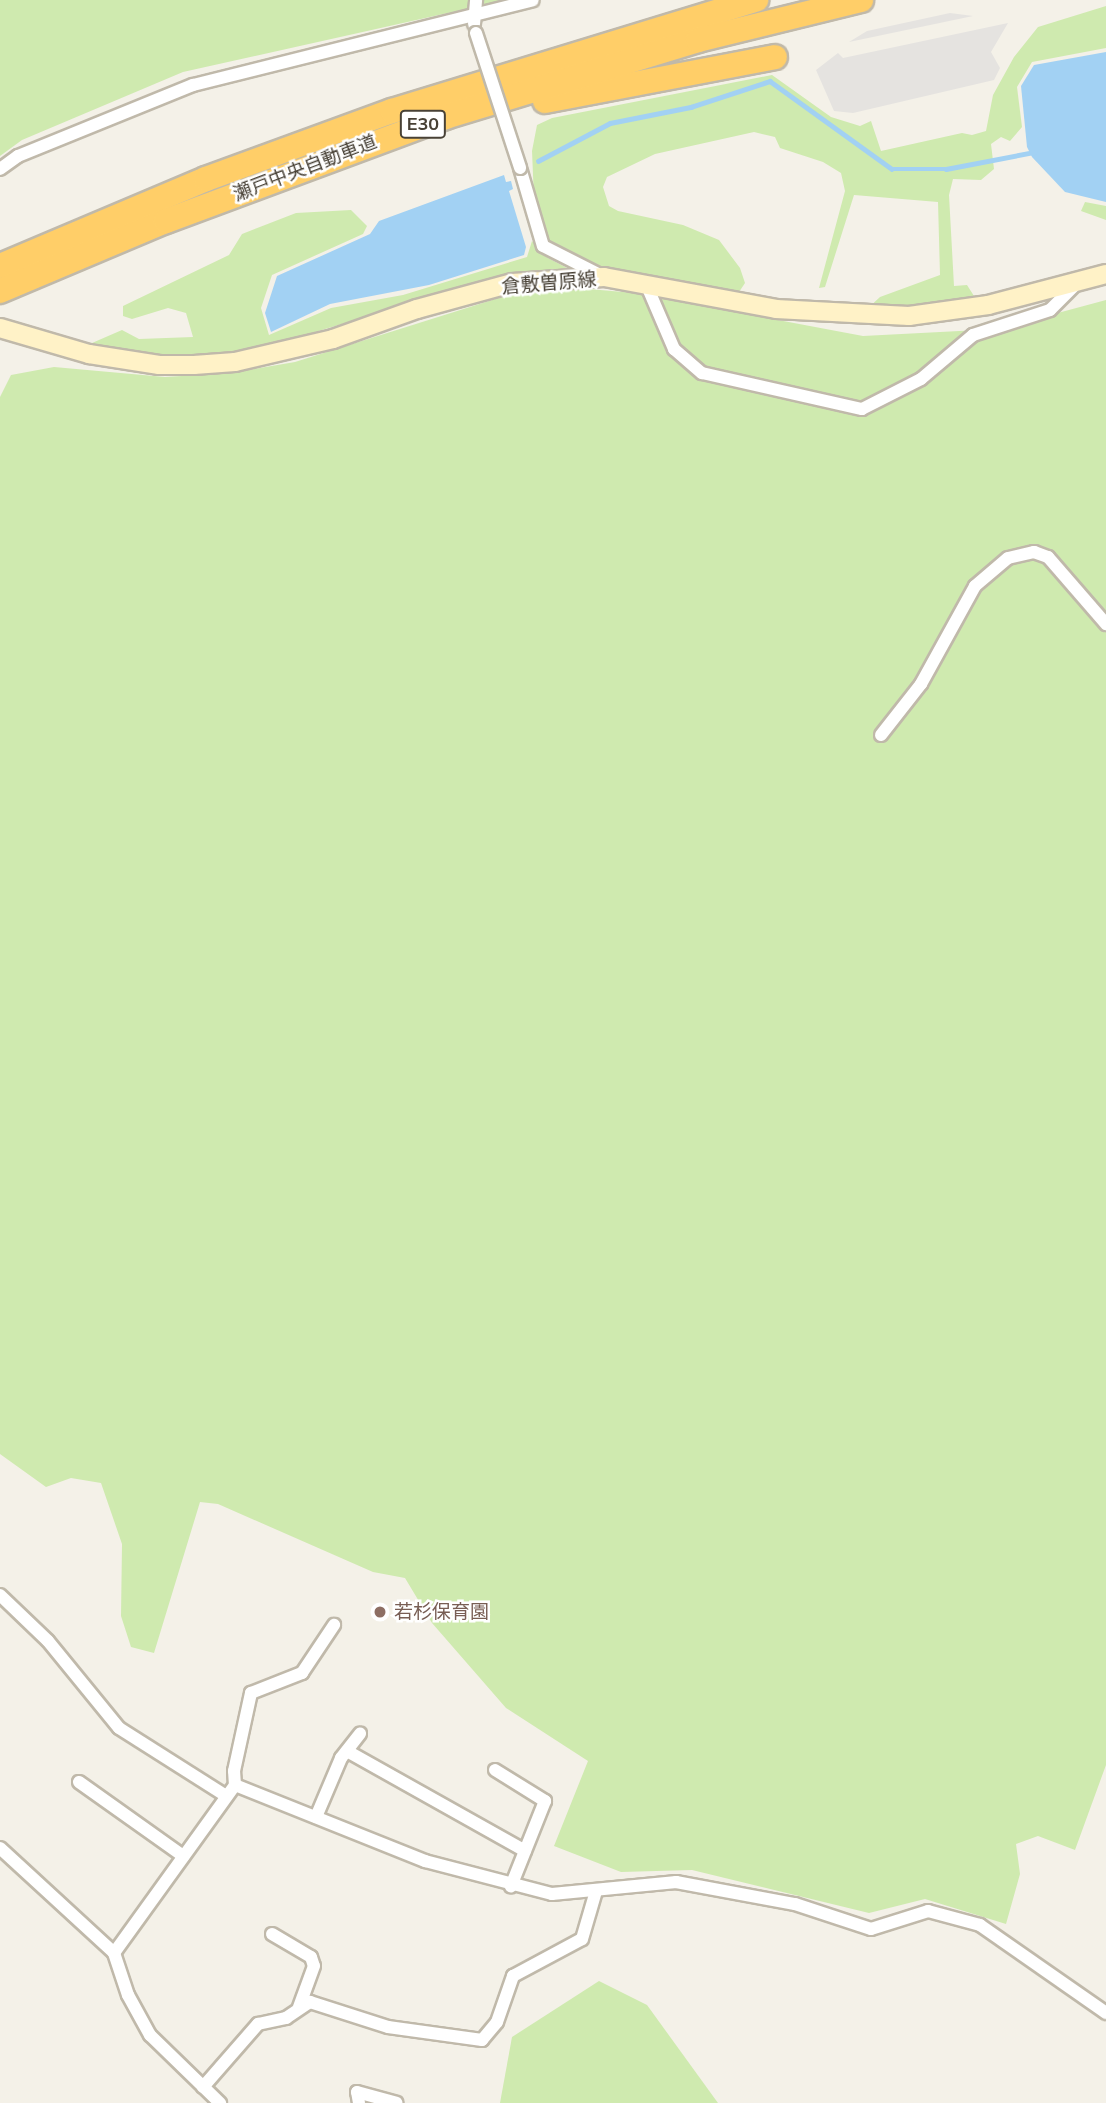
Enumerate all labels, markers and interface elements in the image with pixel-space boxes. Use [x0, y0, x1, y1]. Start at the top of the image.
road number: E30 [398, 110, 448, 139]
street label: 瀬戸中央自動車道 [230, 130, 380, 206]
street label: 倉敷曽原線 [501, 268, 597, 298]
place label: 若杉保育園 [394, 1601, 489, 1623]
marker: 若杉保育園 [372, 1604, 388, 1620]

